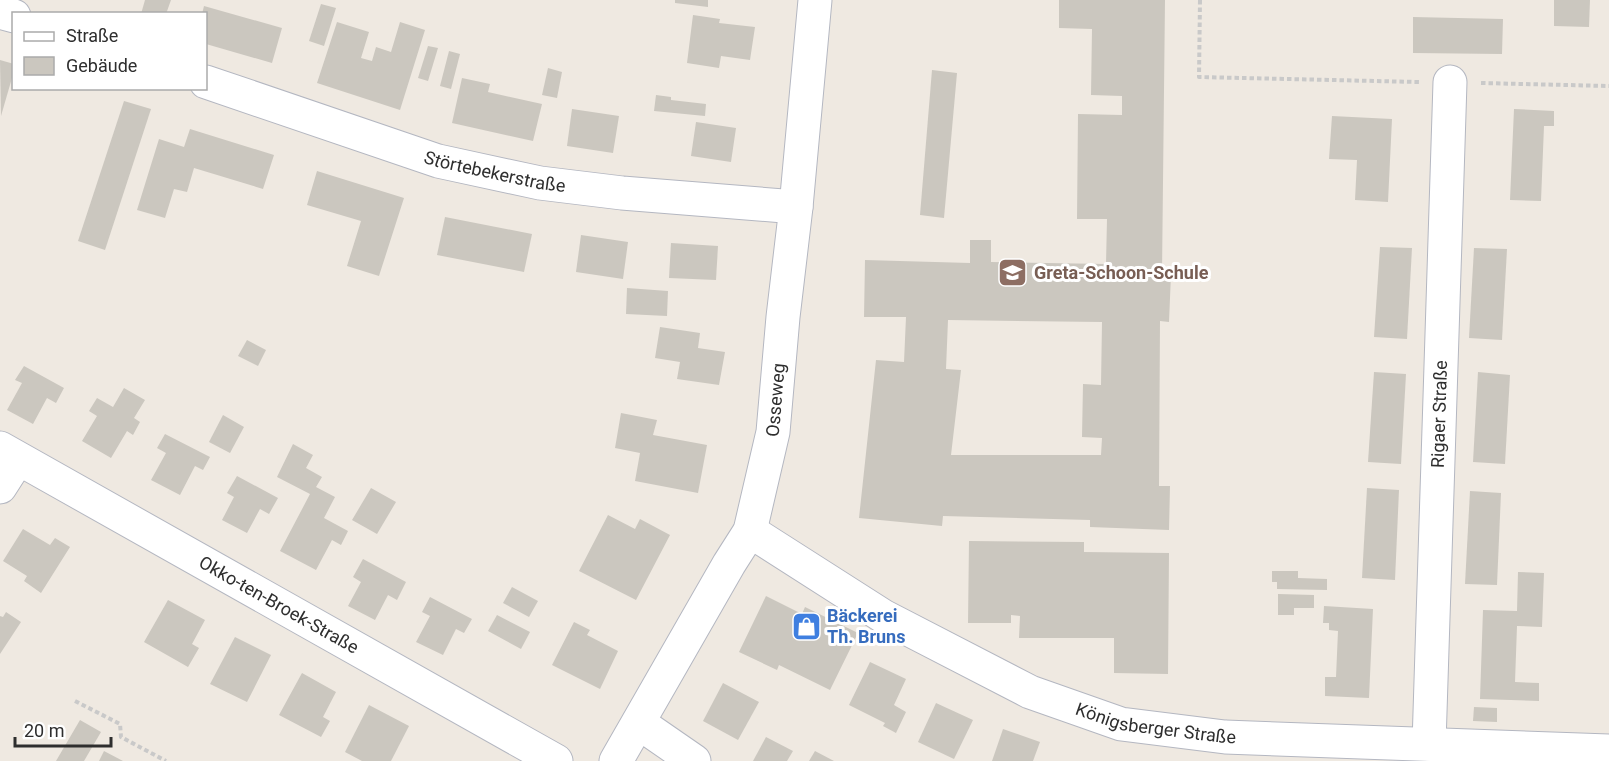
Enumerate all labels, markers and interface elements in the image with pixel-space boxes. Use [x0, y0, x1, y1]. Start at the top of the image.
legend [12, 12, 207, 90]
text: Straße [66, 25, 118, 46]
text: Gebäude [66, 55, 137, 76]
street label: Störtebekerstraße [421, 146, 567, 196]
school or university icon: Greta-Schoon-Schule [997, 257, 1029, 289]
place label: Greta-Schoon-Schule [1034, 262, 1209, 283]
street label: Rigaer Straße [1427, 360, 1451, 468]
street label: Osseweg [762, 362, 789, 438]
street label: Okko-ten-Broek-Straße [196, 551, 363, 658]
place label: Bäckerei Th. Bruns [827, 605, 905, 647]
shop icon: Bäckerei Th. Bruns [790, 610, 822, 642]
street label: Königsberger Straße [1073, 698, 1236, 747]
scale bar [15, 710, 111, 748]
text: 20 m [24, 720, 64, 741]

